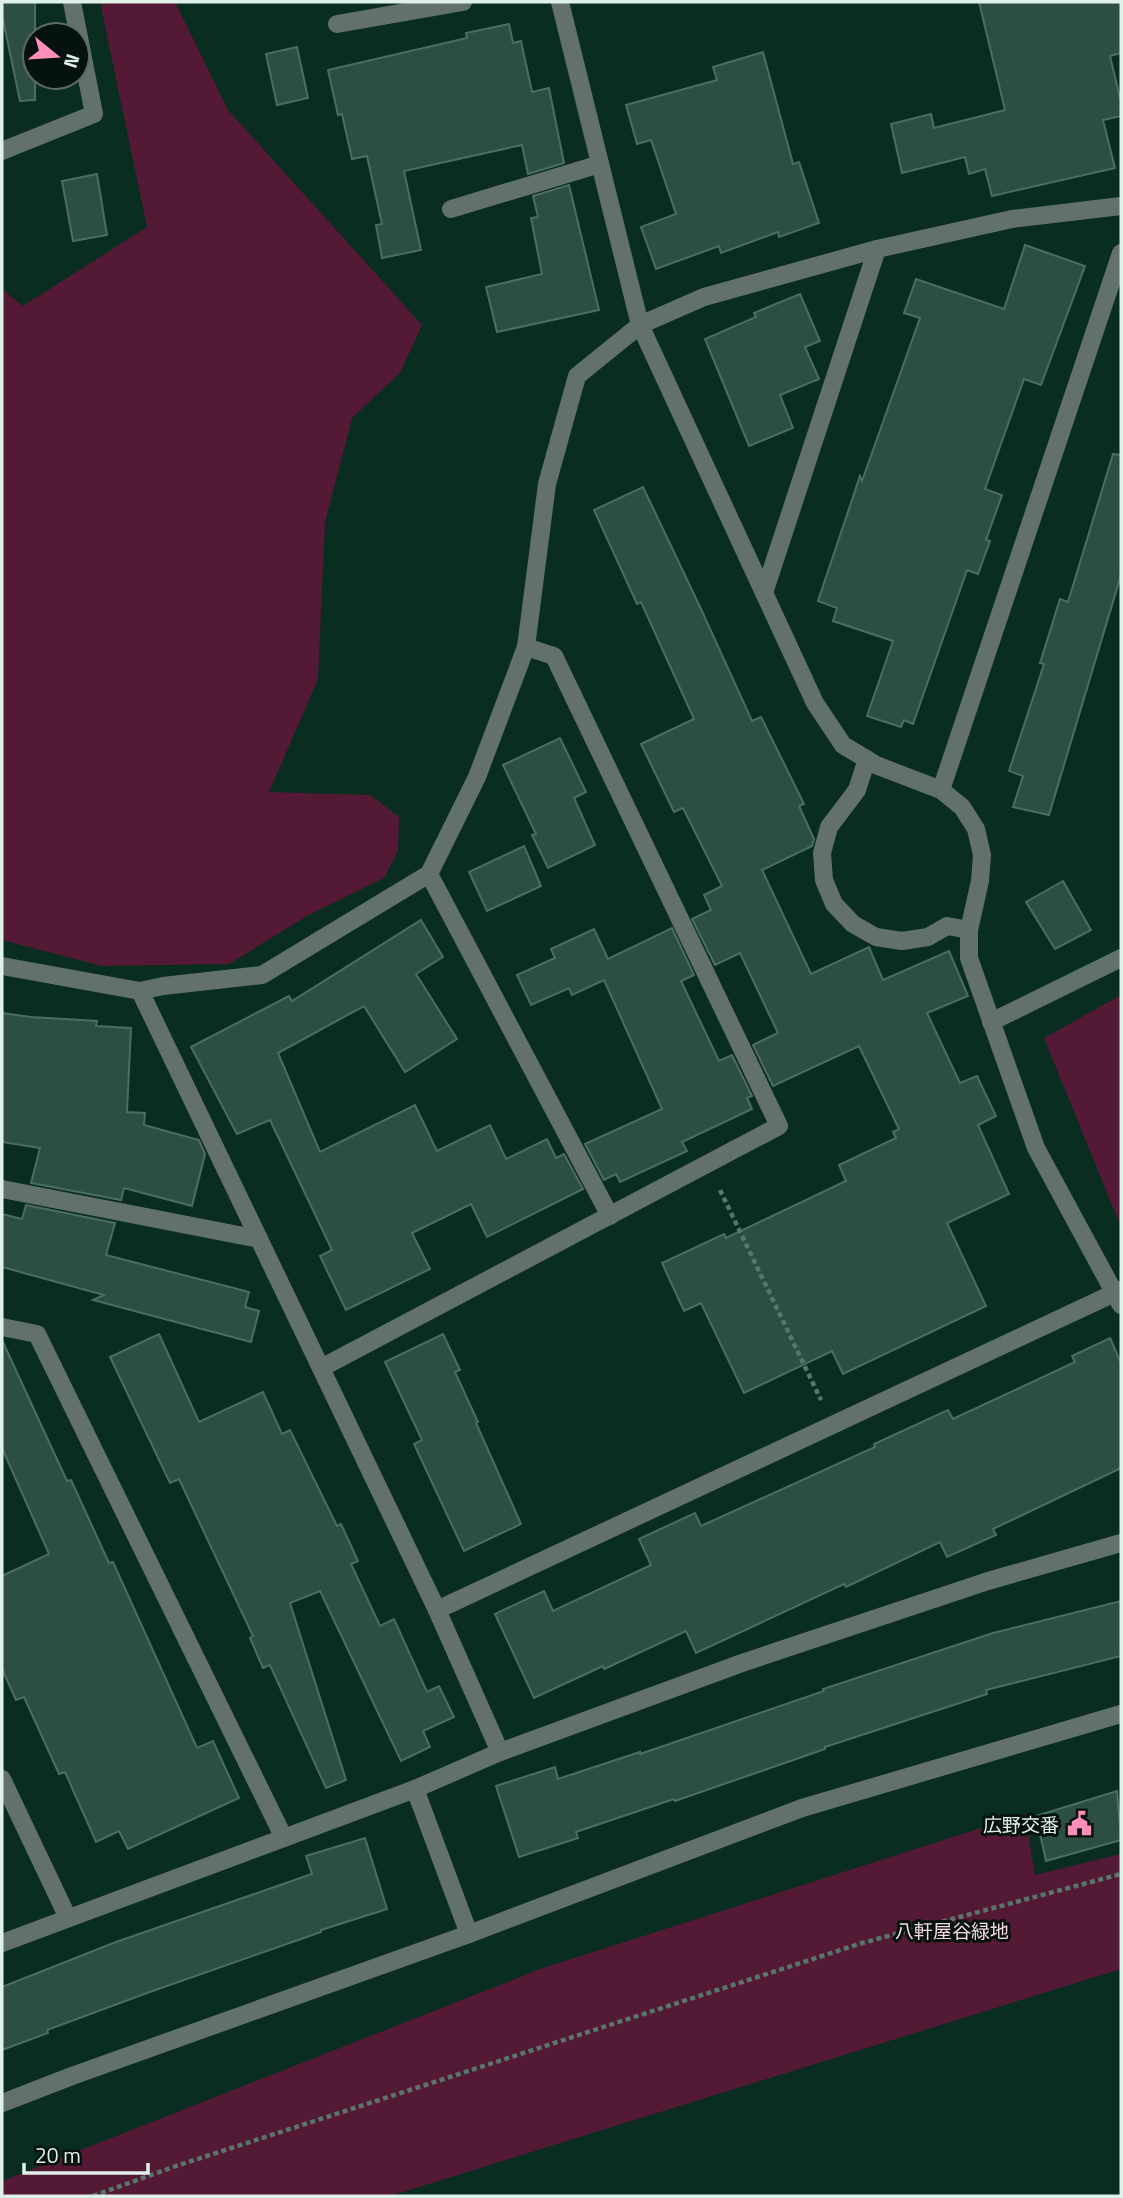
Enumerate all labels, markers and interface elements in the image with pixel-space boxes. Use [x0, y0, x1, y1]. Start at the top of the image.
north arrow [21, 21, 91, 91]
text: N [57, 51, 88, 72]
place label: 広野交番 [983, 1810, 1059, 1839]
public building icon: 広野交番 [1065, 1810, 1093, 1838]
park label: 八軒屋谷緑地 [895, 1916, 1009, 1945]
scale bar [24, 2132, 149, 2176]
text: 20 m [35, 2139, 81, 2171]

